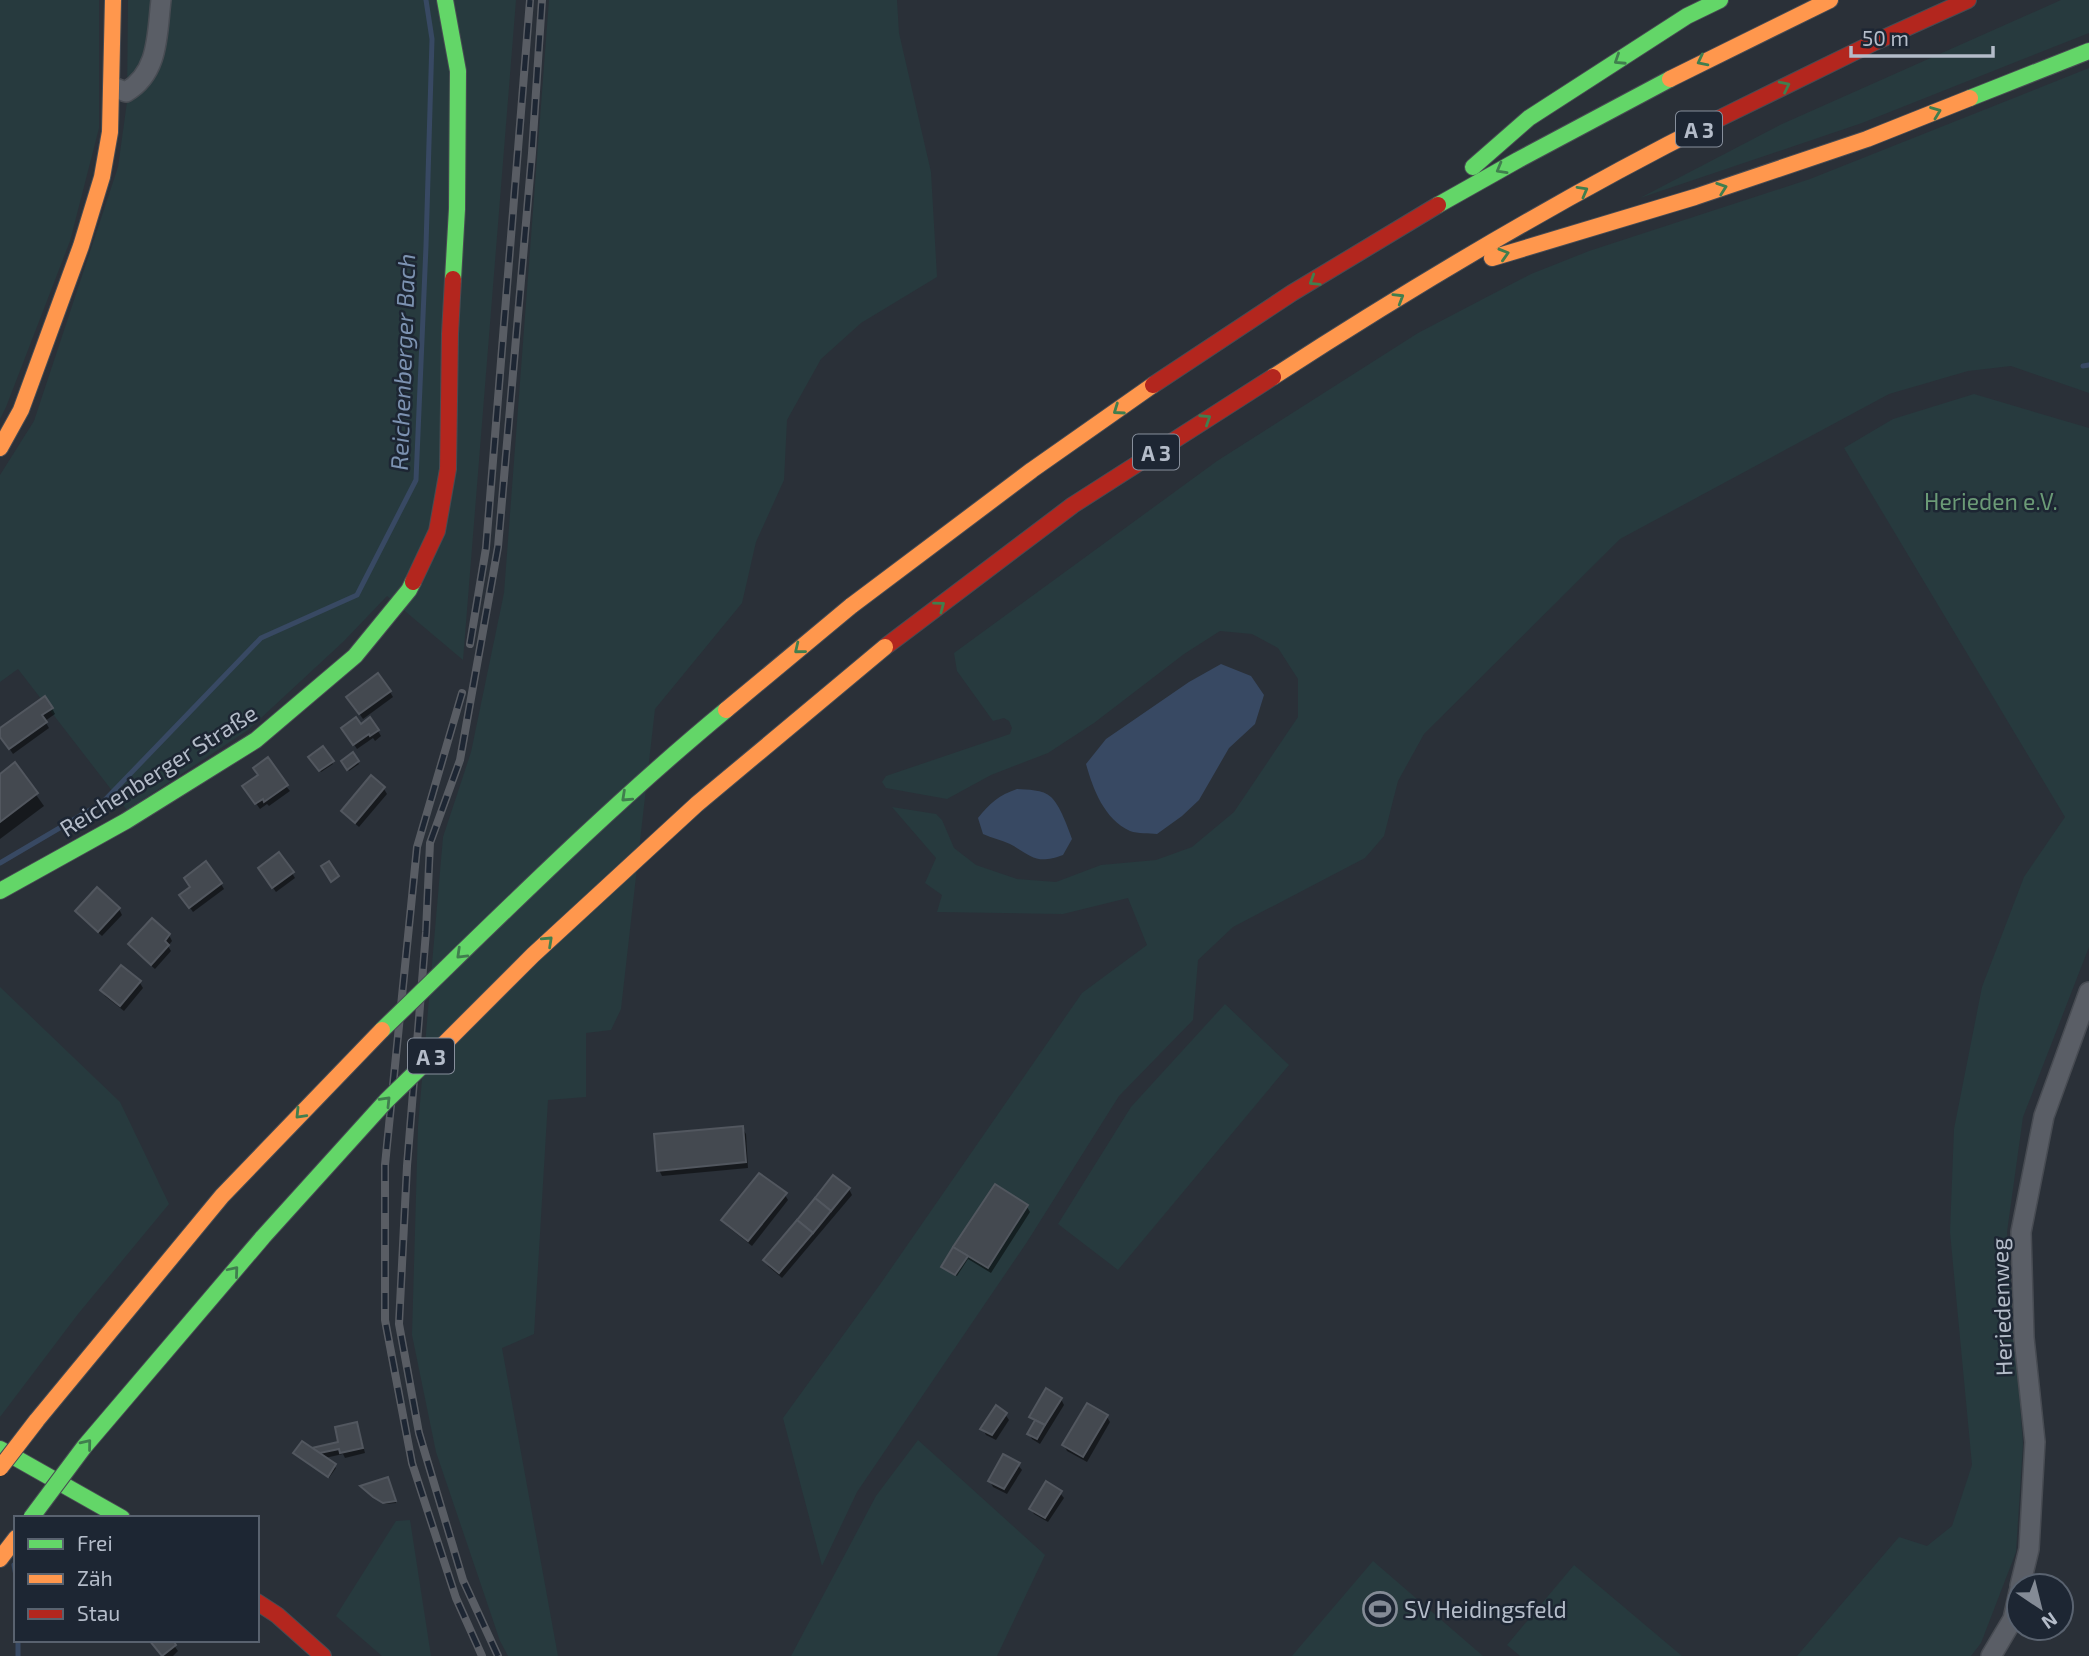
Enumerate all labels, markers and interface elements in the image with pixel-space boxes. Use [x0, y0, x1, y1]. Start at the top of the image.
scale bar [1851, 14, 1993, 58]
text: 50 m [1862, 25, 1909, 50]
one-way arrow [1614, 52, 1627, 65]
one-way arrow [1697, 53, 1709, 67]
one-way arrow [1778, 80, 1790, 94]
one-way arrow [1930, 106, 1942, 120]
road number: A 3 [1676, 111, 1722, 146]
one-way arrow [1496, 161, 1509, 174]
one-way arrow [1715, 182, 1728, 196]
one-way arrow [1576, 186, 1588, 199]
one-way arrow [1498, 248, 1510, 263]
water label: Reichenberger Bach [384, 253, 420, 471]
one-way arrow [1308, 273, 1321, 286]
one-way arrow [1391, 293, 1404, 306]
one-way arrow [1113, 402, 1126, 414]
one-way arrow [1199, 415, 1212, 428]
road number: A 3 [1133, 434, 1179, 470]
park label: Herieden e.V. [1924, 487, 2058, 515]
one-way arrow [932, 601, 944, 614]
one-way arrow [794, 641, 807, 653]
street label: Reichenberger Straße [54, 698, 262, 842]
one-way arrow [621, 789, 634, 801]
one-way arrow [540, 937, 553, 949]
one-way arrow [456, 945, 469, 958]
road number: A 3 [408, 1038, 454, 1074]
one-way arrow [378, 1096, 391, 1109]
one-way arrow [295, 1106, 308, 1119]
street label: Heriedenweg [1985, 1237, 2017, 1376]
one-way arrow [226, 1266, 239, 1278]
one-way arrow [79, 1439, 91, 1452]
legend [14, 1516, 259, 1642]
text: Frei [77, 1530, 113, 1555]
text: Zäh [77, 1565, 113, 1590]
north arrow [2005, 1572, 2075, 1642]
sports icon: SV Heidingsfeld [1361, 1590, 1399, 1628]
place label: SV Heidingsfeld [1404, 1595, 1567, 1623]
text: Stau [77, 1600, 120, 1625]
text: N [2038, 1608, 2062, 1635]

